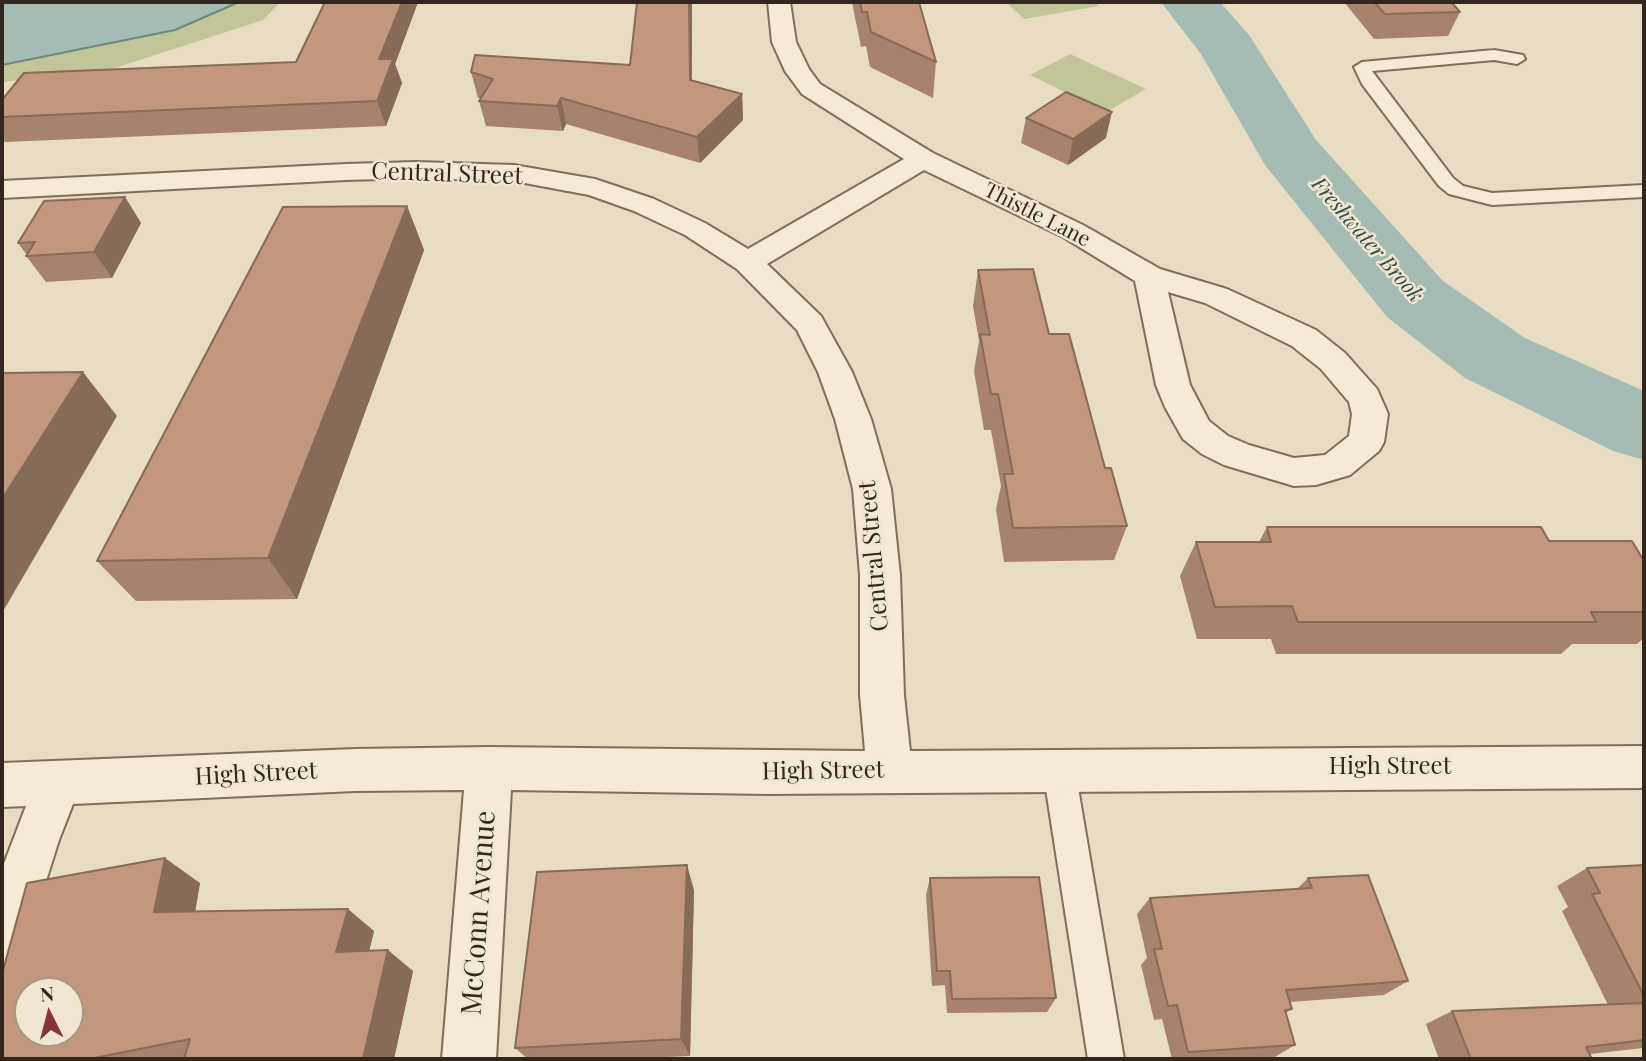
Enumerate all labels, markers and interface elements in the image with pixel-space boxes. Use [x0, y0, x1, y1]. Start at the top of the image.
street label: Central Street [371, 157, 523, 191]
water label: Freshwater Brook [1306, 172, 1428, 308]
street label: Thistle Lane [980, 177, 1094, 253]
street label: Central Street [853, 479, 895, 633]
street label: High Street [1329, 753, 1451, 781]
street label: High Street [194, 756, 318, 792]
street label: High Street [762, 756, 884, 786]
street label: McConn Avenue [455, 810, 503, 1016]
north arrow [14, 977, 84, 1047]
text: N [39, 979, 55, 1007]

